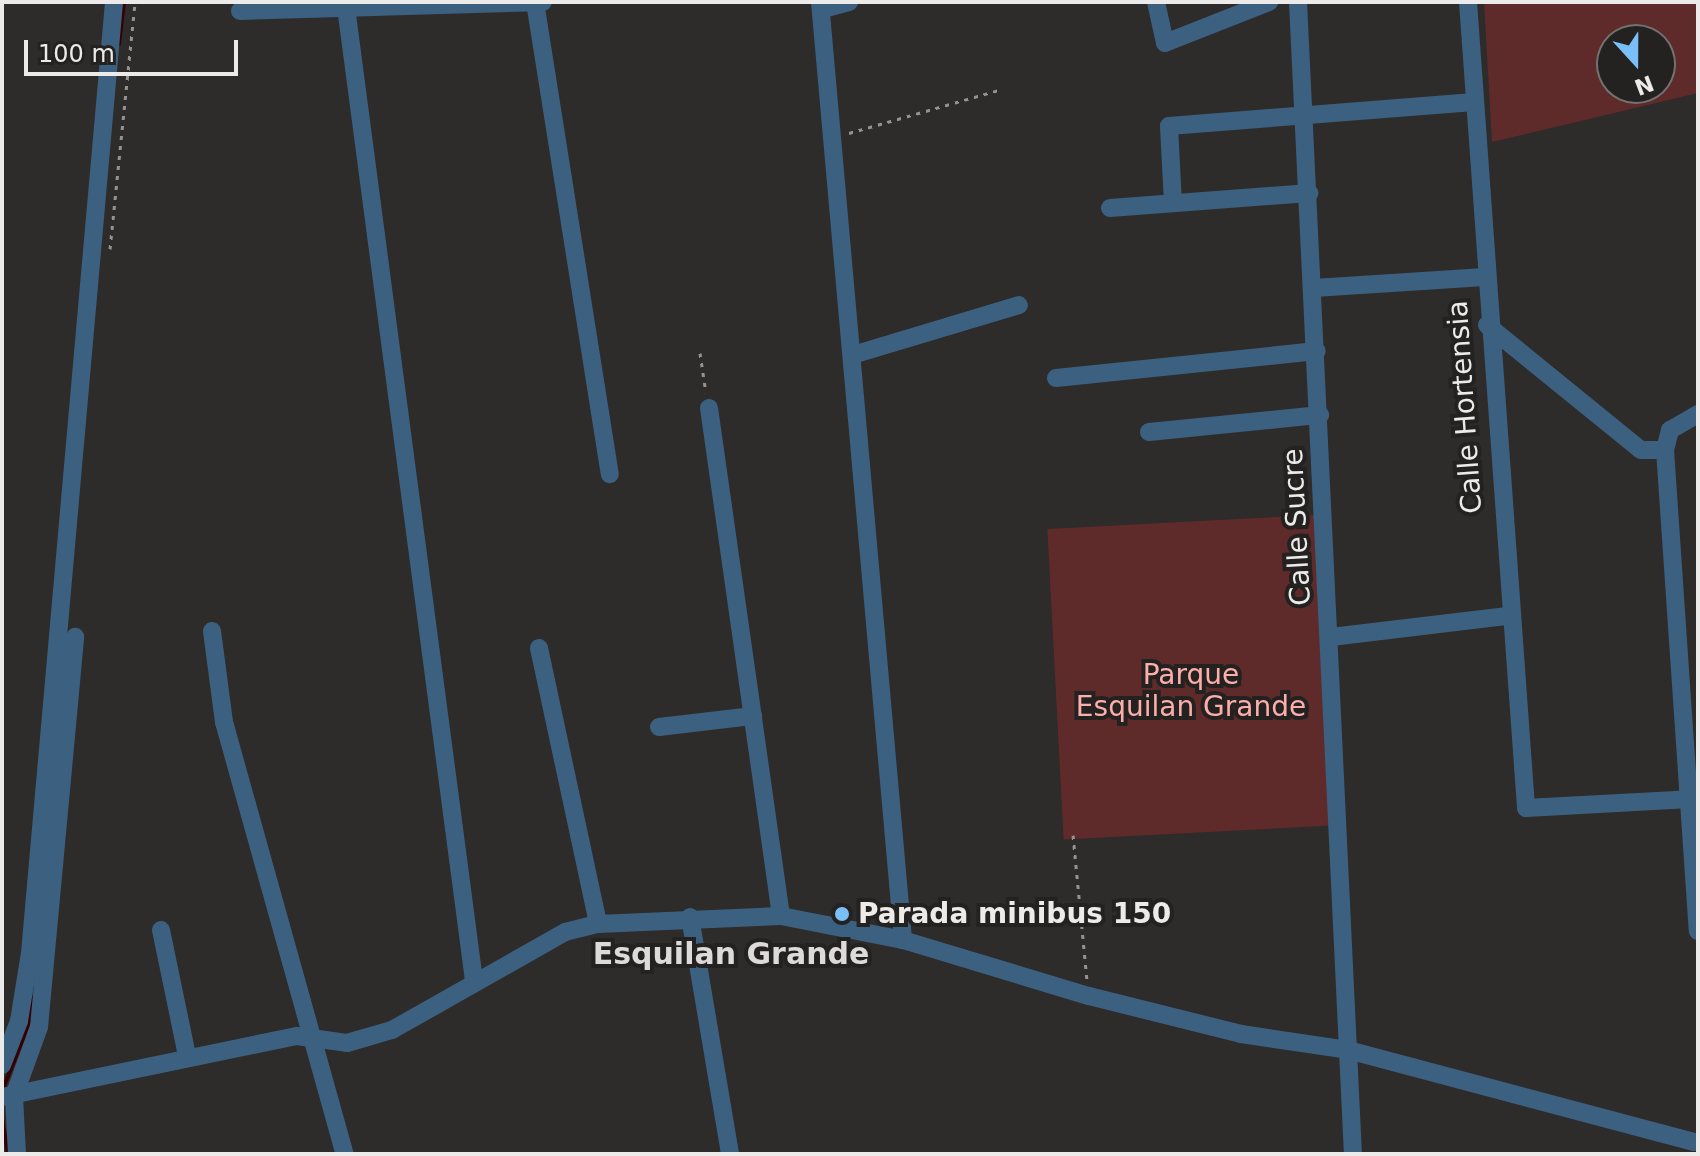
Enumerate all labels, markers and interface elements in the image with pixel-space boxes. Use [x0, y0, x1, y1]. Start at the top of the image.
scale bar [28, 24, 242, 74]
north arrow [1596, 24, 1676, 104]
text: 100 m [38, 40, 115, 68]
text: N [1631, 70, 1657, 100]
street label: Calle Hortensia [1441, 299, 1489, 515]
street label: Calle Sucre [1276, 448, 1318, 606]
park label: Parque Esquilan Grande [1076, 658, 1306, 724]
place label: Parada minibus 150 [858, 897, 1171, 931]
marker: Parada minibus 150 [833, 905, 851, 923]
district label: Esquilan Grande [593, 936, 869, 972]

